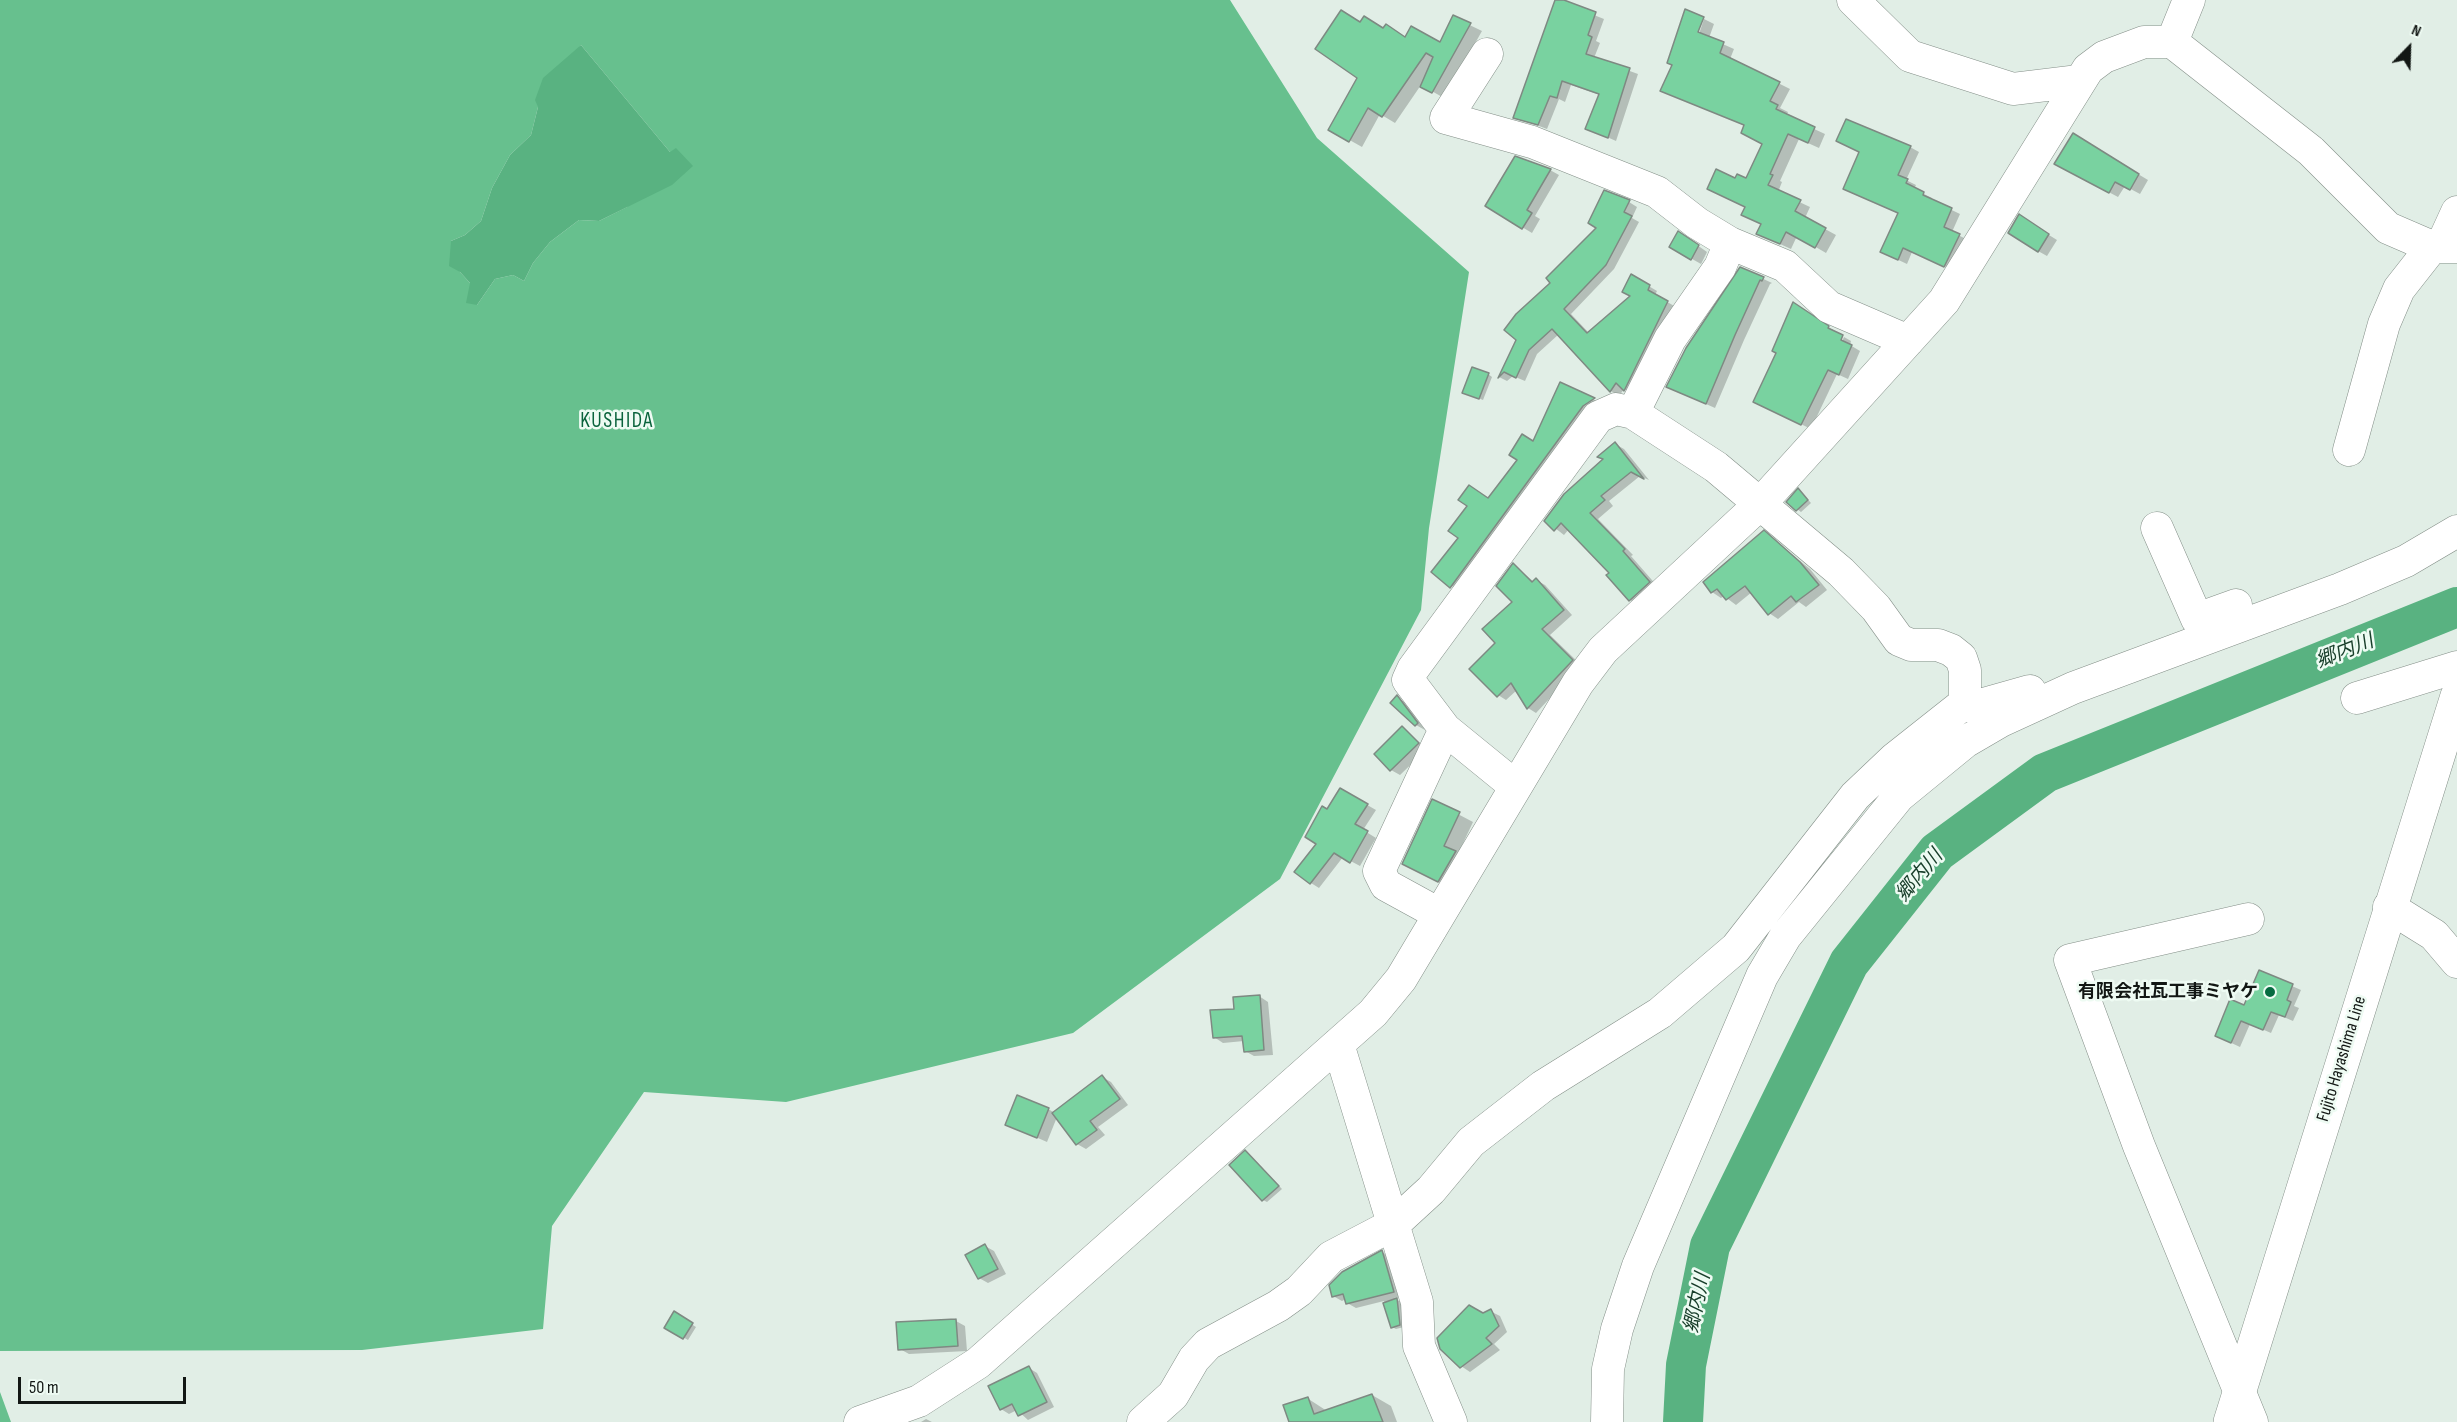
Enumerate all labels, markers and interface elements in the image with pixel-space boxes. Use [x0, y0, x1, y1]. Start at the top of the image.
north arrow [2379, 18, 2439, 78]
text: N [2409, 21, 2424, 41]
district label: KUSHIDA [580, 409, 654, 435]
water label: 郷内川 [2313, 630, 2377, 674]
water label: 郷内川 [1892, 845, 1948, 907]
place label: 有限会社瓦工事ミヤケ [2078, 981, 2258, 1003]
marker: 有限会社瓦工事ミヤケ [2263, 985, 2277, 999]
street label: Fujito Hayashima Line [2313, 994, 2371, 1124]
water label: 郷内川 [1680, 1271, 1716, 1335]
scale bar [21, 1365, 189, 1403]
text: 50 m [29, 1377, 59, 1398]

